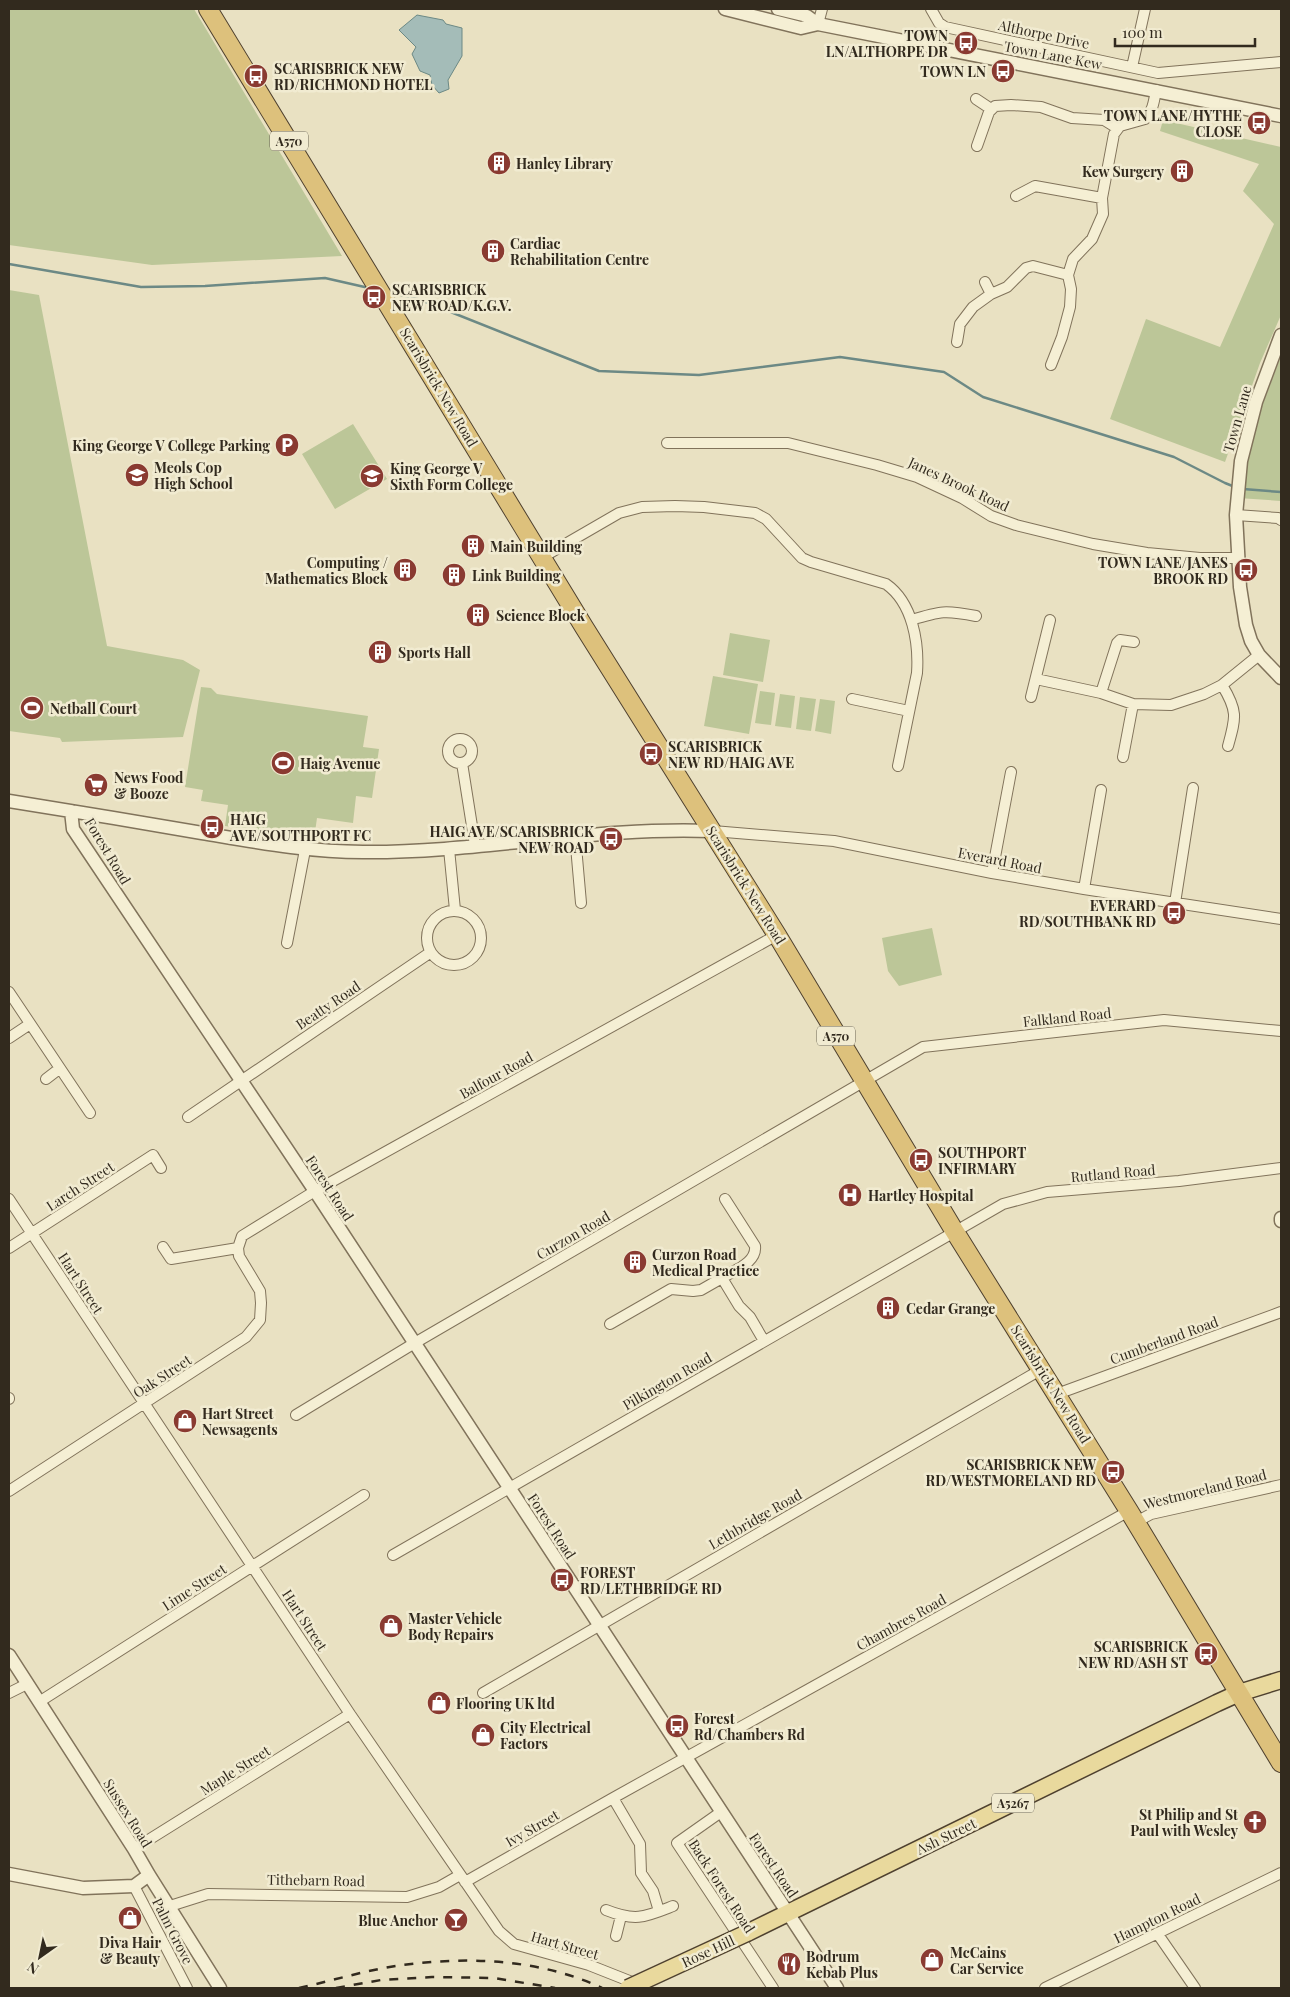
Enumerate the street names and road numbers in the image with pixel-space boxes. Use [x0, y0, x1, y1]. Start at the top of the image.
street label: Althorpe Drive [996, 15, 1091, 53]
street label: Town Lane Kew [1002, 36, 1104, 74]
road number: A570 [270, 132, 308, 150]
street label: Scarisbrick New Road [396, 324, 482, 450]
street label: Town Lane [1218, 383, 1256, 455]
street label: Janes Brook Road [905, 452, 1012, 516]
street label: Forest Road [81, 814, 135, 888]
street label: Scarisbrick New Road [702, 822, 790, 948]
street label: Everard Road [956, 843, 1044, 877]
street label: Beatty Road [292, 976, 364, 1034]
street label: Falkland Road [1022, 1003, 1112, 1031]
road number: A570 [817, 1026, 855, 1046]
street label: Balfour Road [456, 1047, 536, 1103]
street label: Forest Road [302, 1152, 358, 1224]
street label: Larch Street [42, 1156, 118, 1215]
street label: Rutland Road [1070, 1160, 1156, 1186]
street label: Curzon Road [533, 1206, 613, 1264]
street label: Hart Street [54, 1249, 108, 1318]
street label: Cumberland Road [1107, 1312, 1221, 1368]
street label: Scarisbrick New Road [1007, 1321, 1095, 1447]
street label: Pilkington Road [619, 1348, 715, 1414]
street label: Oak Street [129, 1350, 196, 1402]
street label: Westmoreland Road [1141, 1465, 1268, 1514]
street label: Lethbridge Road [705, 1485, 805, 1553]
street label: Forest Road [524, 1490, 580, 1562]
street label: Lime Street [158, 1559, 231, 1615]
street label: Hart Street [278, 1586, 332, 1655]
street label: Chambres Road [853, 1590, 949, 1654]
street label: Maple Street [196, 1740, 275, 1799]
street label: Sussex Road [99, 1775, 157, 1851]
road number: A5267 [992, 1794, 1034, 1812]
street label: Ivy Street [502, 1804, 563, 1851]
street label: Ash Street [912, 1813, 980, 1859]
street label: Forest Road [745, 1829, 803, 1901]
street label: Back Forest Road [685, 1835, 759, 1937]
street label: Tithebarn Road [267, 1870, 365, 1890]
street label: Hampton Road [1110, 1889, 1204, 1947]
street label: Palm Grove [148, 1895, 198, 1967]
street label: Hart Street [529, 1926, 602, 1964]
street label: Rose Hill [678, 1930, 738, 1972]

